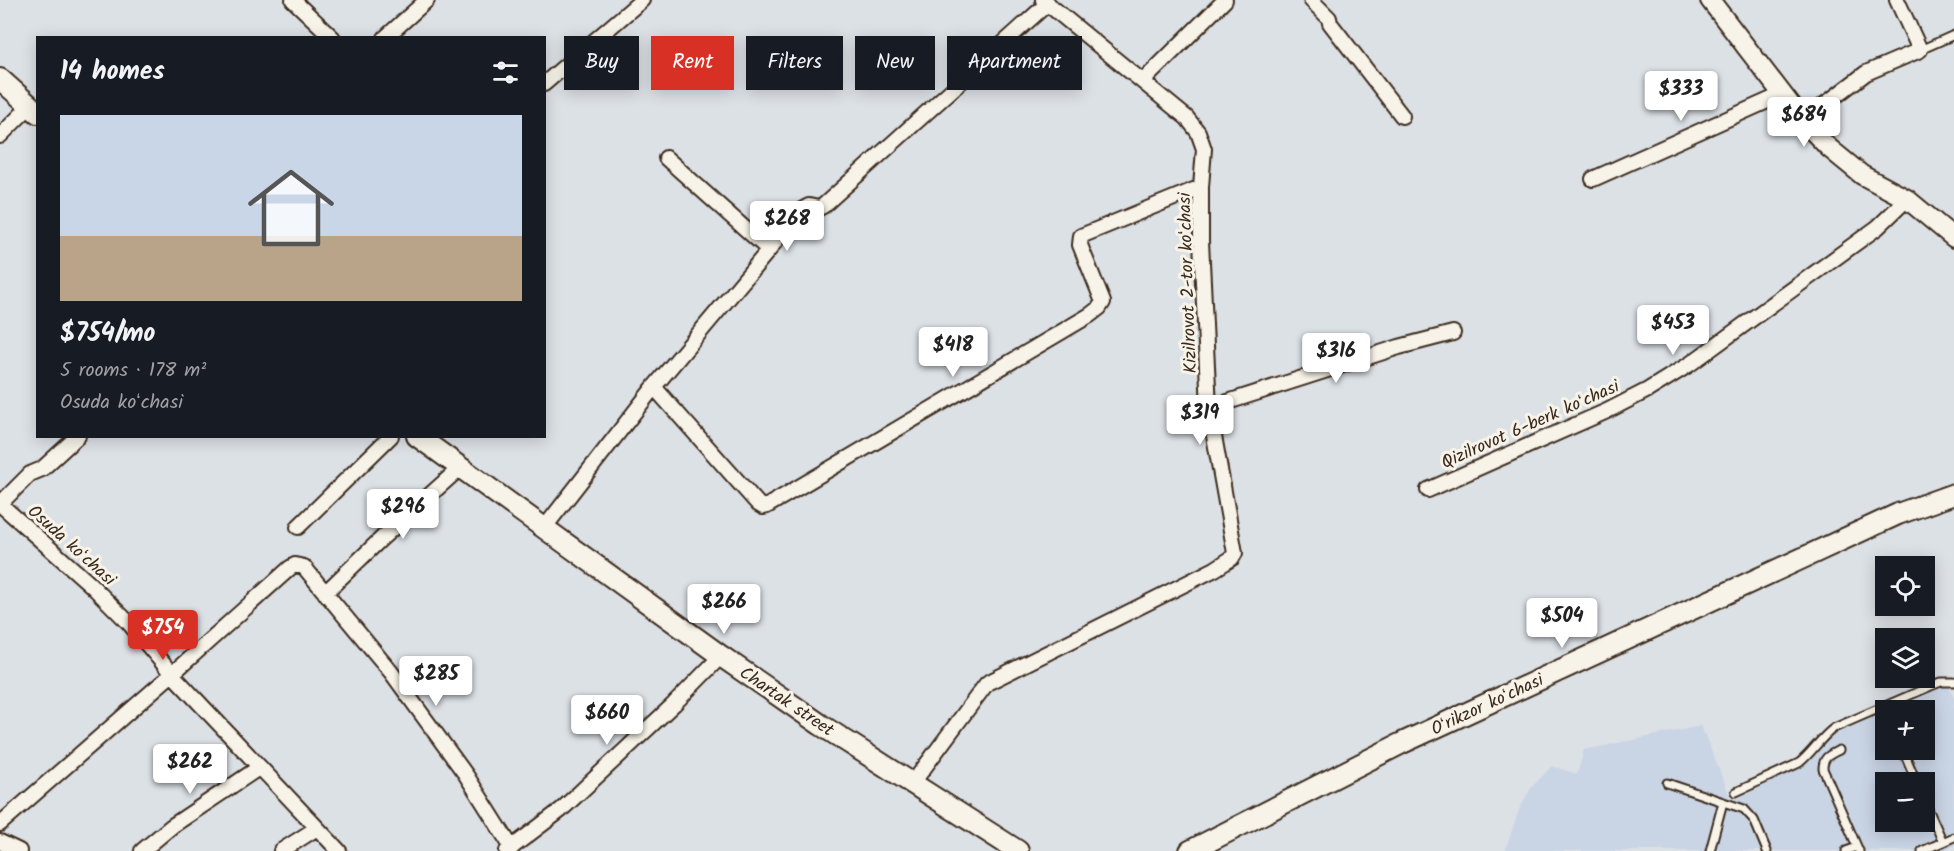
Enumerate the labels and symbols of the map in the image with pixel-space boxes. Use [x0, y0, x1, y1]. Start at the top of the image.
pin: $333 [1645, 71, 1717, 122]
pin: $684 [1768, 97, 1840, 148]
street label: Kizilrovot 2-tor koʻchasi [1171, 191, 1206, 374]
pin: $268 [751, 201, 823, 252]
pin: $453 [1637, 305, 1709, 356]
pin: $418 [917, 327, 989, 378]
pin: $316 [1300, 333, 1372, 384]
street label: Qizilrovot 6-berk koʻchasi [1437, 373, 1625, 478]
pin: $319 [1164, 395, 1236, 446]
pin: $296 [367, 489, 439, 540]
street label: Osuda koʻchasi [20, 498, 122, 594]
pin: $266 [688, 584, 760, 635]
pin: $504 [1526, 598, 1598, 649]
pin: $754 [127, 610, 199, 661]
pin: $285 [400, 656, 472, 707]
street label: Chartak street [733, 660, 841, 746]
street label: Oʻrikzor koʻchasi [1426, 666, 1550, 744]
pin: $660 [571, 695, 643, 746]
pin: $262 [154, 744, 226, 795]

